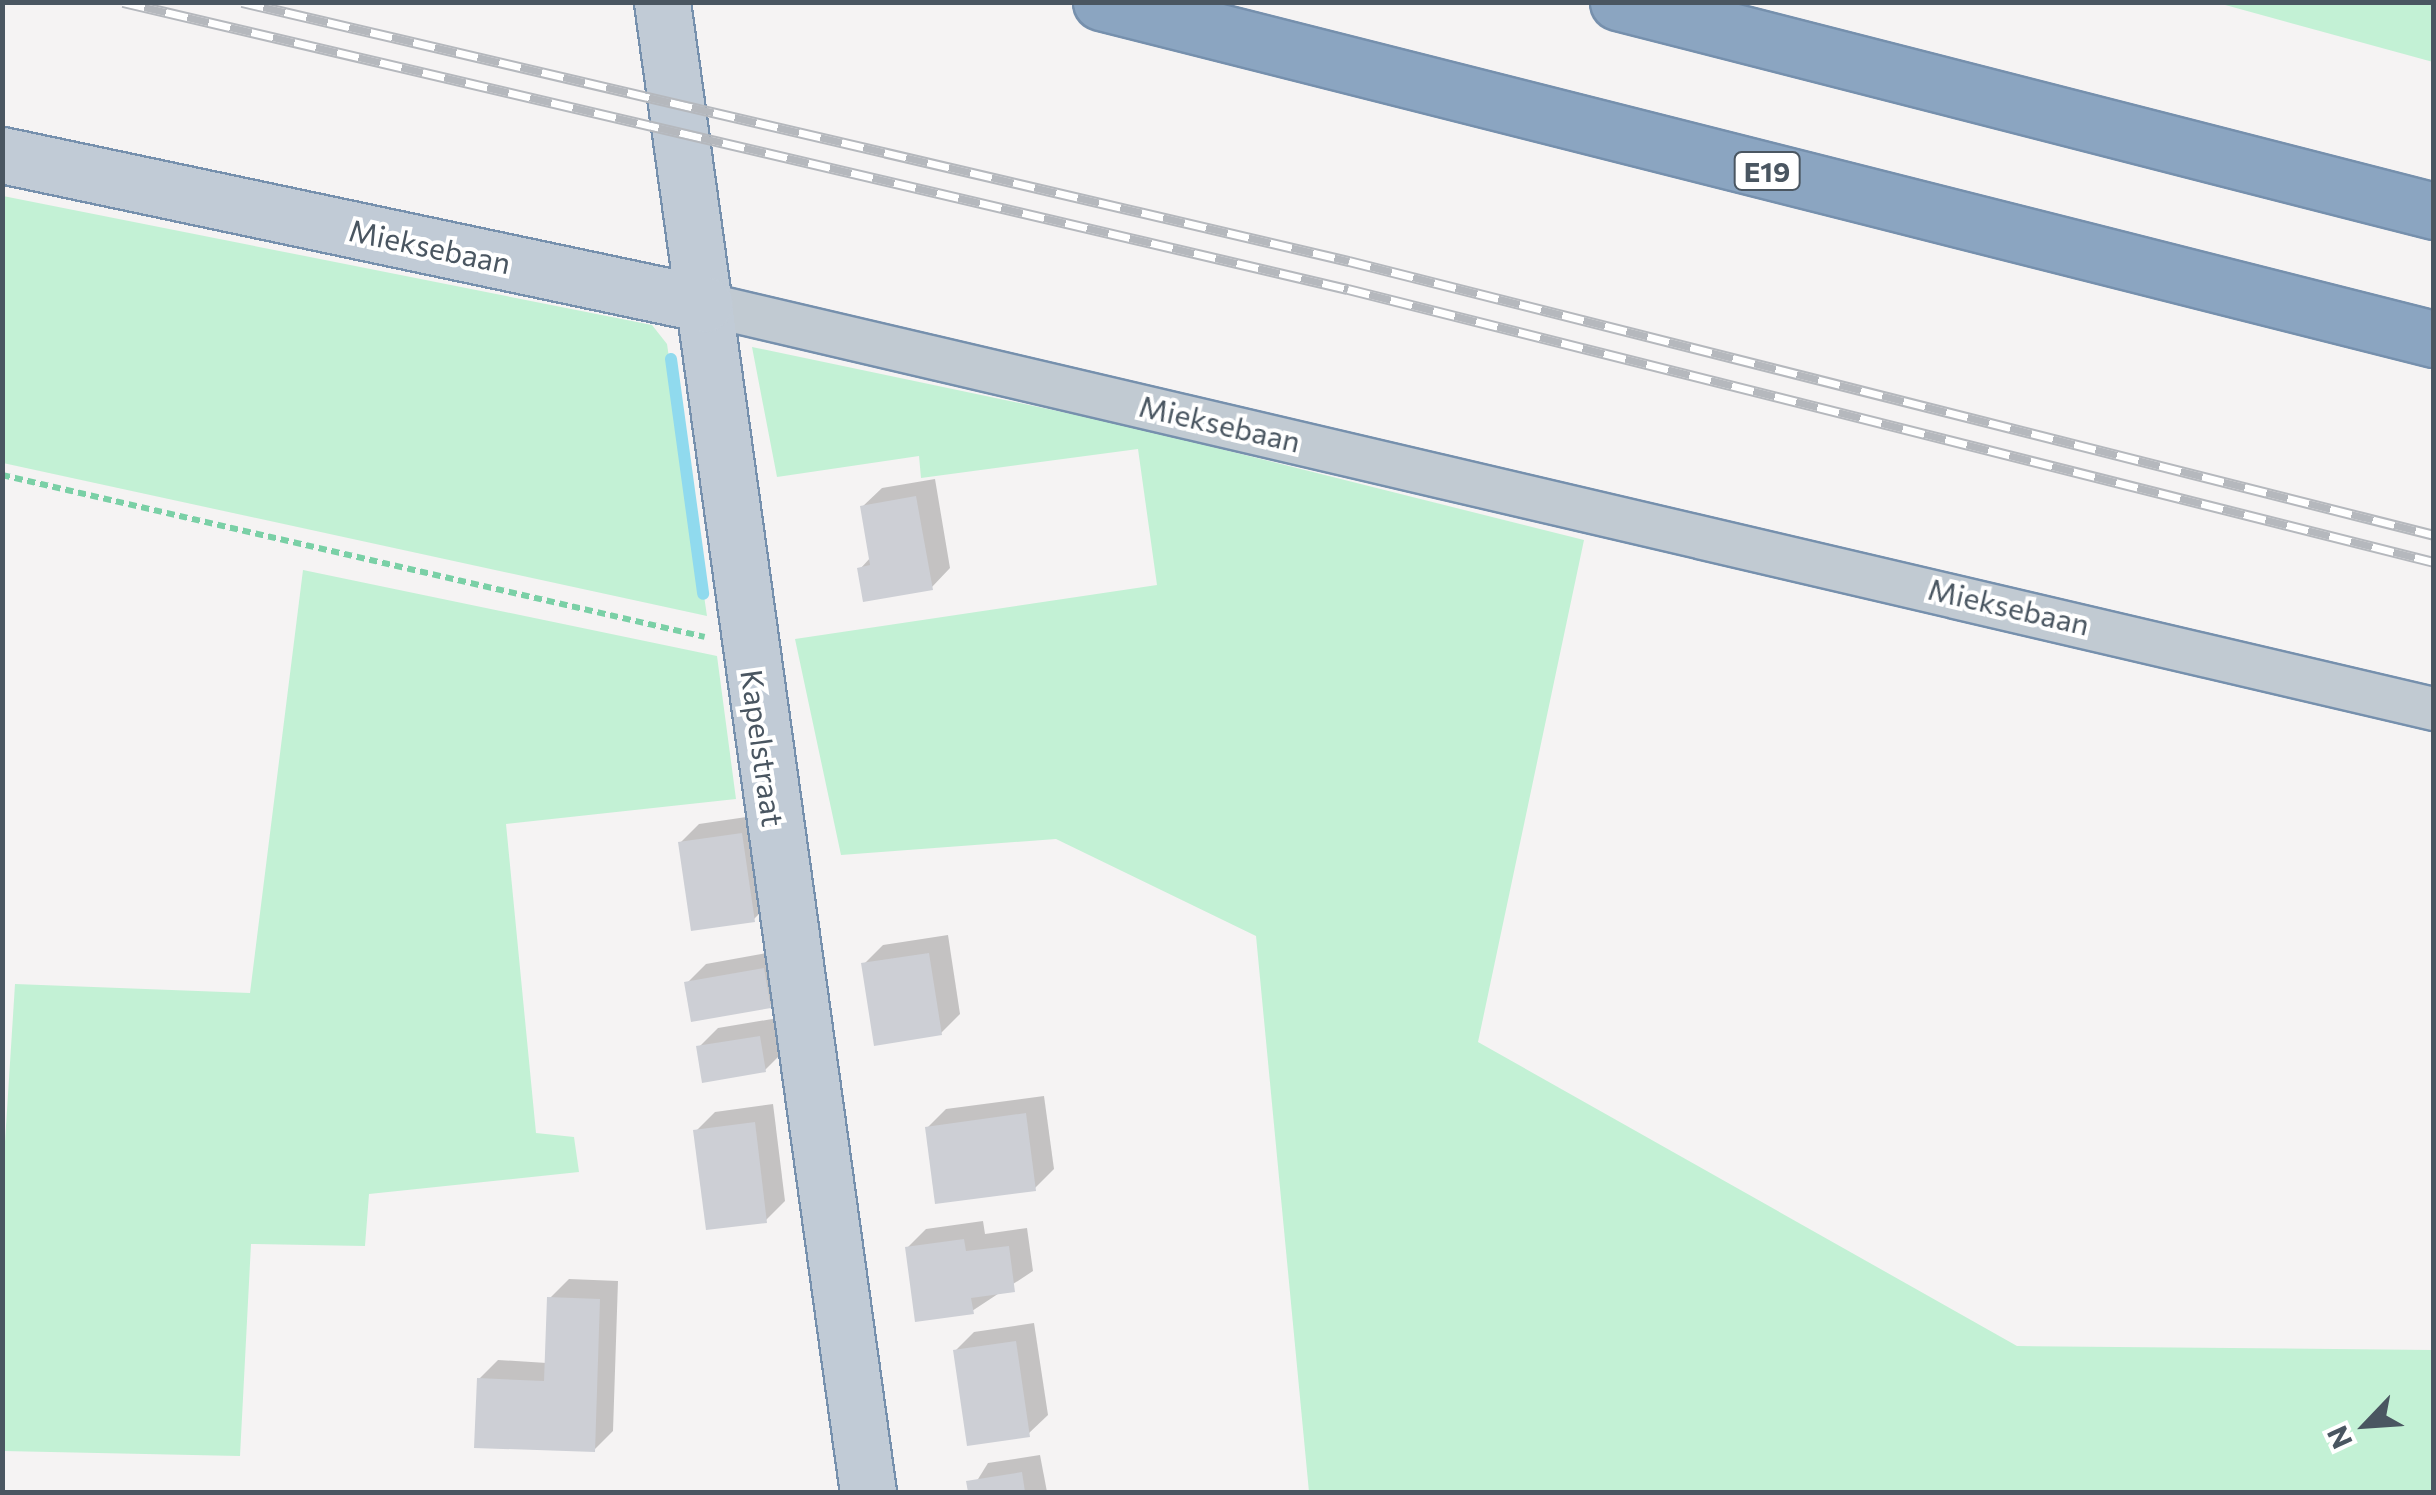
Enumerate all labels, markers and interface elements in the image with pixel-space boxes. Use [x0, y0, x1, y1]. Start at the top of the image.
road number: E19 [1732, 148, 1802, 194]
street label: Mieksebaan [346, 211, 514, 281]
street label: Mieksebaan [1136, 387, 1304, 459]
street label: Mieksebaan [1925, 570, 2093, 642]
street label: Kapelstraat [734, 667, 792, 829]
north arrow [2316, 1375, 2416, 1475]
text: N [2319, 1421, 2359, 1454]

